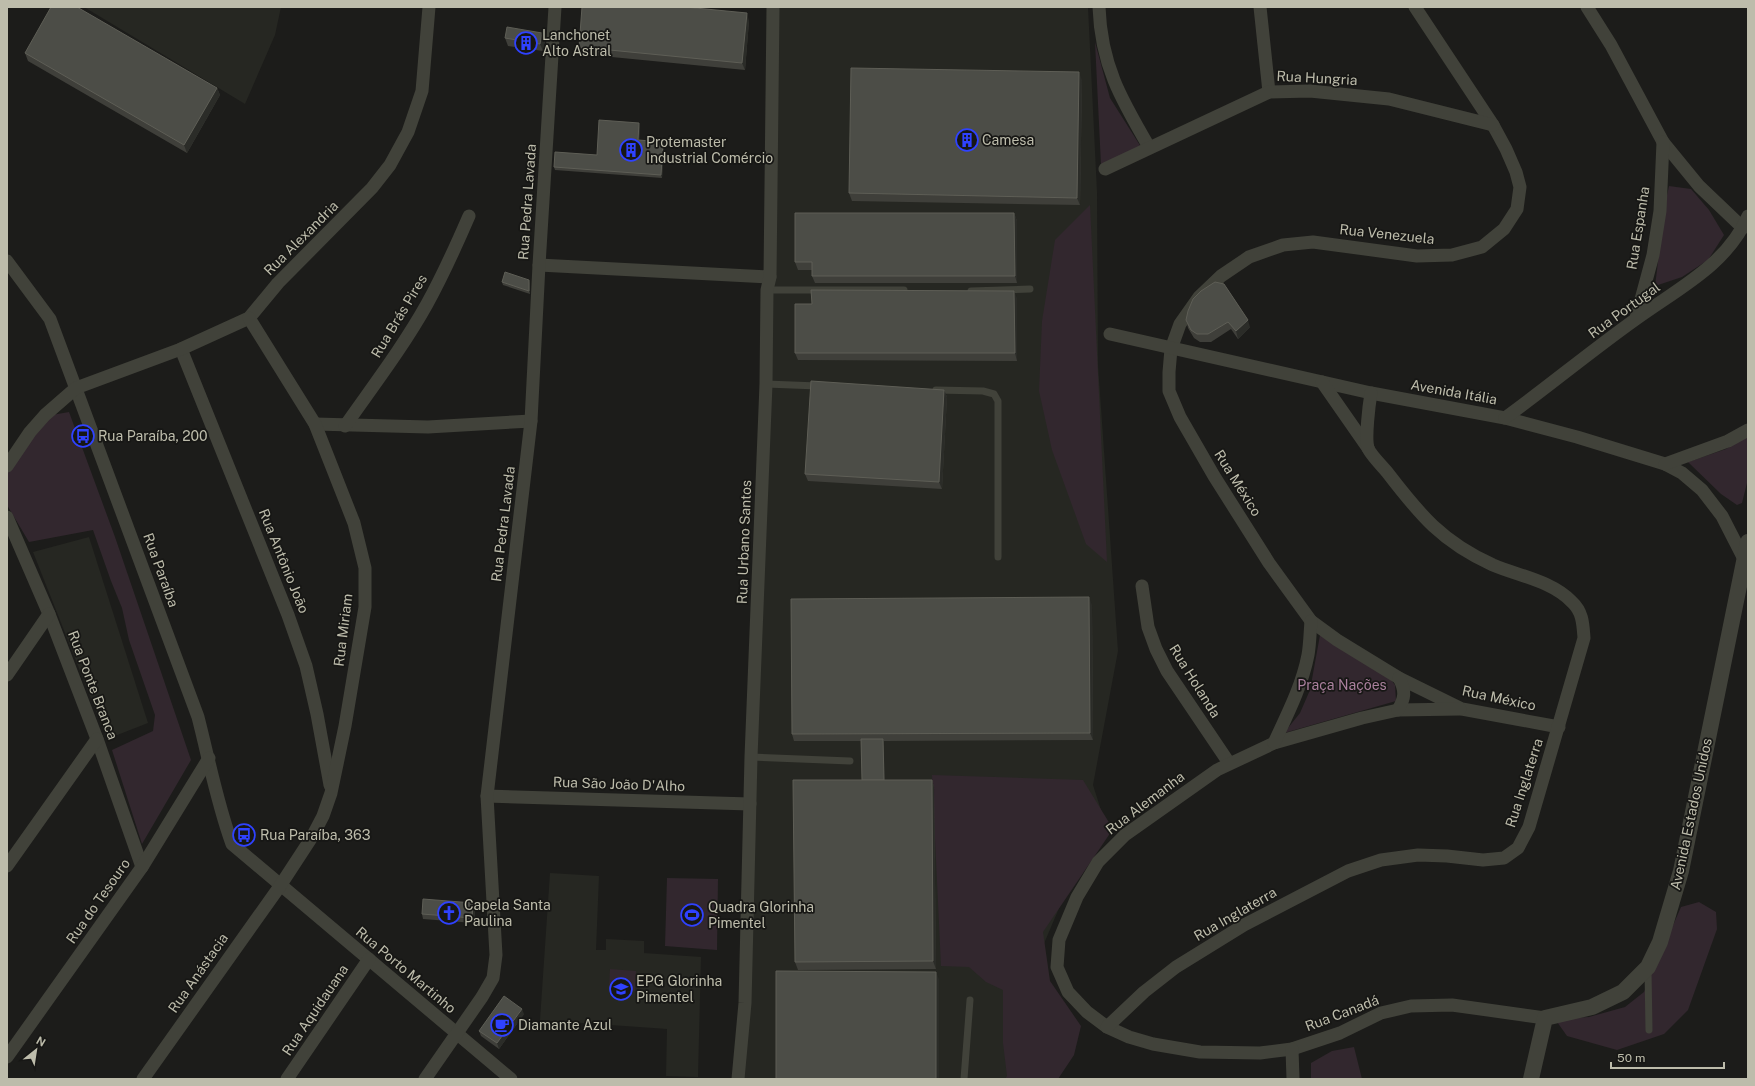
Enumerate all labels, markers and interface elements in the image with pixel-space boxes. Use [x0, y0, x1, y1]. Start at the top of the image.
place label: Lanchonet Alto Astral [542, 27, 611, 59]
building icon: Lanchonet Alto Astral [513, 30, 539, 56]
street label: Rua Hungria [1276, 68, 1358, 88]
building icon: Camesa [954, 127, 980, 153]
place label: Camesa [982, 132, 1034, 148]
place label: Protemaster Industrial Comércio [646, 134, 773, 166]
building icon: Protemaster Industrial Comércio [618, 137, 644, 163]
street label: Rua Pedra Lavada [515, 143, 539, 261]
street label: Rua Espanha [1624, 185, 1652, 271]
street label: Rua Alexandria [261, 198, 341, 278]
street label: Rua Venezuela [1339, 221, 1435, 247]
street label: Rua Brás Pires [368, 272, 430, 360]
street label: Rua Portugal [1585, 279, 1663, 341]
street label: Avenida Itália [1410, 377, 1498, 407]
bus stop icon: Rua Paraíba, 200 [70, 423, 96, 449]
place label: Rua Paraíba, 200 [98, 428, 208, 444]
street label: Rua México [1211, 447, 1265, 519]
street label: Rua Pedra Lavada [488, 465, 518, 583]
street label: Rua Urbano Santos [734, 480, 754, 604]
street label: Rua Antônio João [256, 506, 312, 616]
street label: Rua Paraíba [140, 531, 182, 609]
street label: Rua Miriam [331, 593, 355, 667]
street label: Rua Ponte Branca [65, 628, 121, 742]
street label: Rua Holanda [1166, 641, 1224, 721]
park label: Praça Nações [1297, 677, 1387, 693]
street label: Rua México [1461, 682, 1538, 714]
street label: Rua Inglaterra [1502, 736, 1546, 830]
street label: Avenida Estados Unidos [1667, 737, 1715, 891]
street label: Rua Alemanha [1103, 768, 1187, 838]
street label: Rua São João D'Alho [553, 774, 686, 794]
bus stop icon: Rua Paraíba, 363 [231, 822, 257, 848]
place label: Rua Paraíba, 363 [260, 827, 371, 843]
street label: Rua do Tesouro [63, 856, 133, 946]
street label: Rua Inglaterra [1191, 884, 1279, 944]
place label: Capela Santa Paulina [464, 897, 551, 929]
place label: Quadra Glorinha Pimentel [708, 899, 814, 931]
church icon: Capela Santa Paulina [436, 900, 462, 926]
sports icon: Quadra Glorinha Pimentel [679, 902, 705, 928]
street label: Rua Porto Martinho [353, 924, 459, 1017]
street label: Rua Anástacia [165, 930, 231, 1016]
street label: Rua Aquidauana [279, 962, 351, 1058]
place label: EPG Glorinha Pimentel [636, 973, 722, 1005]
school or university icon: EPG Glorinha Pimentel [608, 976, 634, 1002]
street label: Rua Canadá [1303, 992, 1381, 1034]
cafe icon: Diamante Azul [489, 1012, 515, 1038]
place label: Diamante Azul [518, 1017, 612, 1033]
north arrow [16, 1030, 56, 1070]
text: N [34, 1034, 48, 1049]
scale bar [1611, 1044, 1724, 1070]
text: 50 m [1617, 1051, 1645, 1065]

